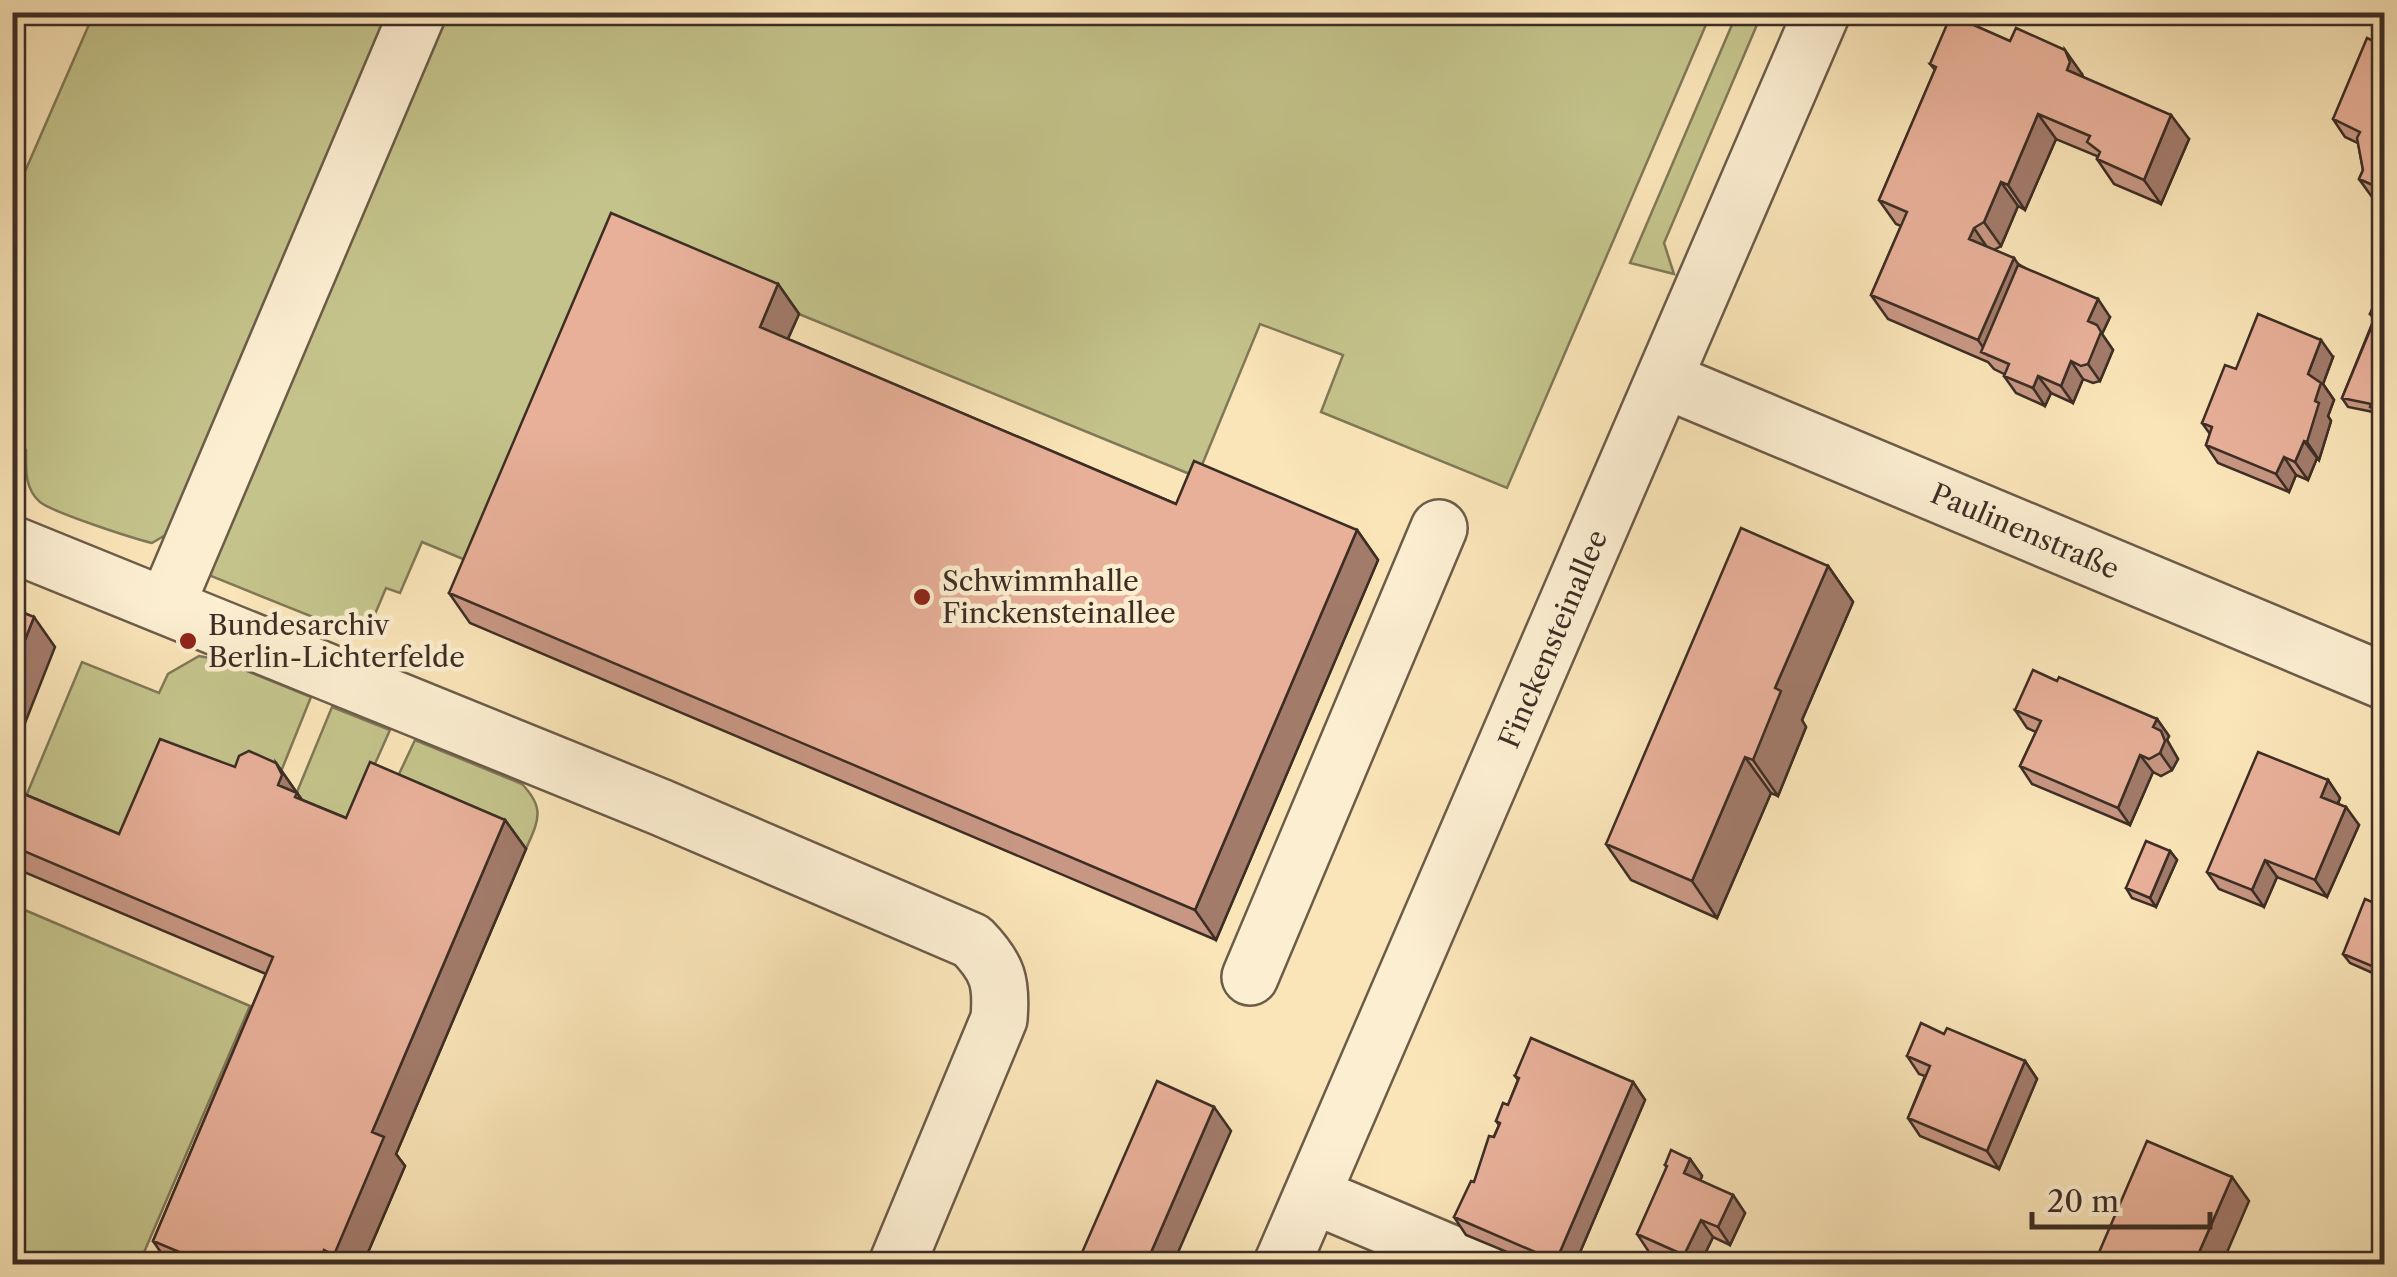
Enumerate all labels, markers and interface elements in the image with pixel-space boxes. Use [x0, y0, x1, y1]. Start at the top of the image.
street label: Paulinenstraße [1926, 476, 2124, 586]
street label: Finckensteinallee [1492, 525, 1614, 753]
place label: Schwimmhalle Finckensteinallee [942, 564, 1176, 630]
marker: Schwimmhalle Finckensteinallee [911, 586, 933, 608]
place label: Bundesarchiv Berlin-Lichterfelde [208, 608, 465, 674]
marker: Bundesarchiv Berlin-Lichterfelde [177, 630, 199, 652]
scale bar [2032, 1167, 2210, 1229]
text: 20 m [2047, 1183, 2119, 1220]

